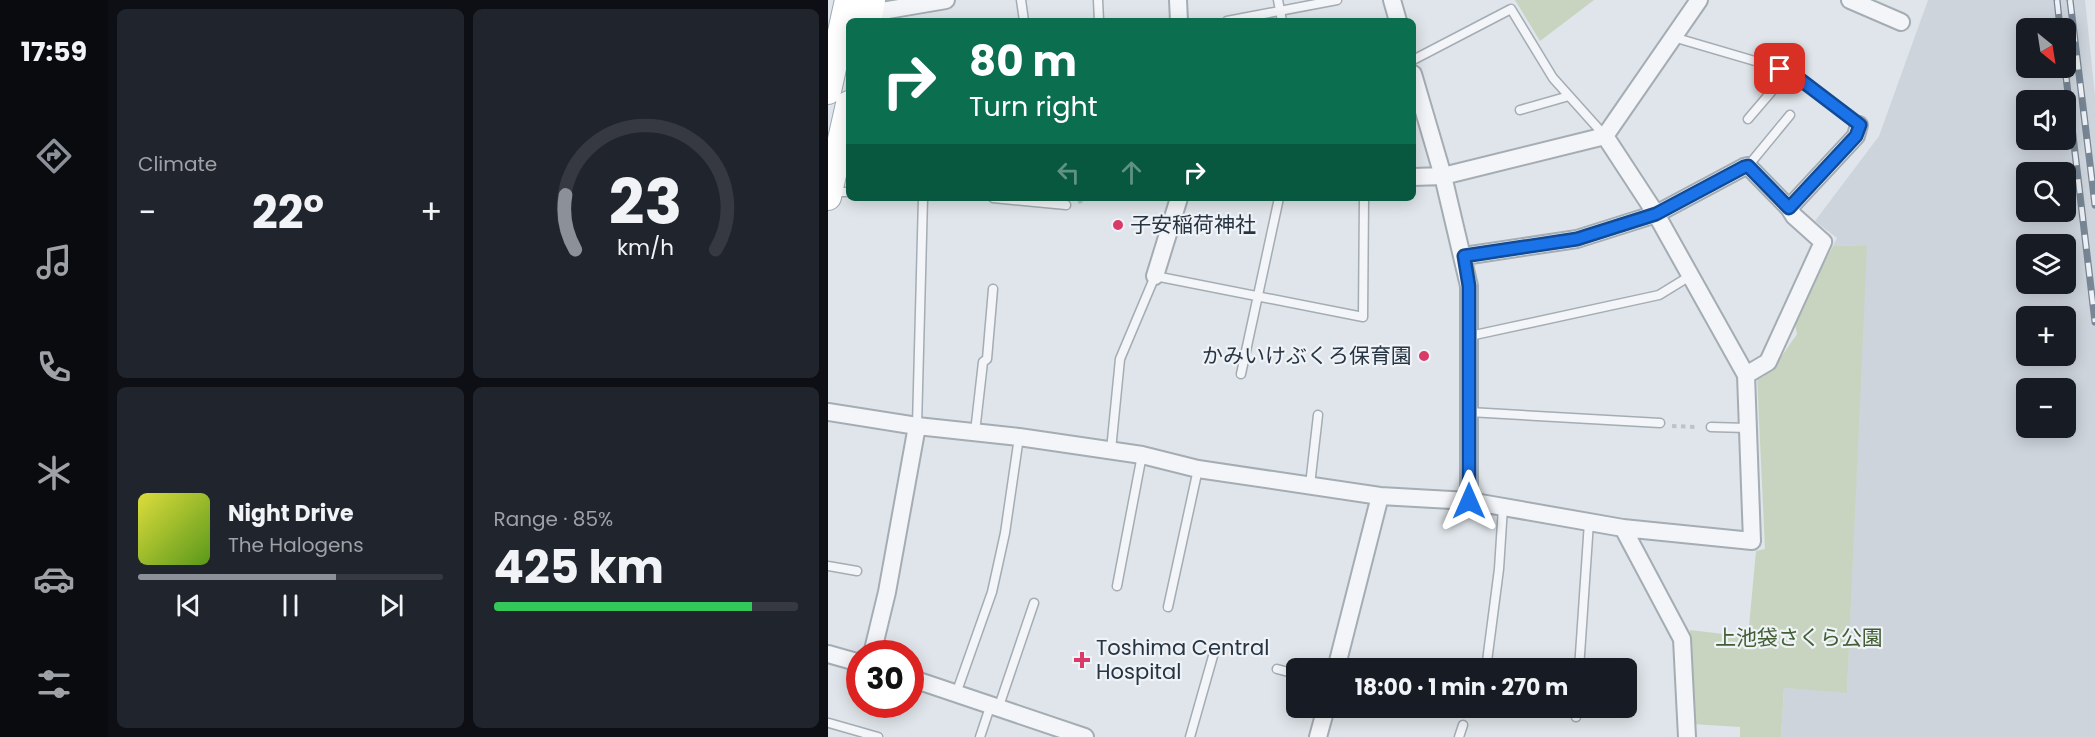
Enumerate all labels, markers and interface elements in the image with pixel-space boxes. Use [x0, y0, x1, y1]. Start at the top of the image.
north arrow [2016, 18, 2076, 78]
map controls [2016, 18, 2076, 438]
text: 80 m [969, 32, 1077, 91]
text: 17:59 [21, 33, 87, 70]
icon: right [870, 42, 948, 120]
pin [1754, 43, 1805, 94]
icon: arrive [1763, 52, 1796, 85]
text: Turn right [969, 88, 1098, 125]
button: sound [2016, 90, 2076, 150]
icon: directions [33, 135, 75, 177]
text: Climate [138, 150, 217, 178]
icon: left [1052, 156, 1085, 189]
icon: ahead [1115, 156, 1148, 189]
icon: right [1178, 156, 1211, 189]
text: 23 [609, 158, 682, 246]
button: search [2016, 162, 2076, 222]
text: 22° [252, 181, 324, 244]
text: − [138, 189, 156, 236]
text: + [420, 189, 443, 236]
place label: 子安稲荷神社 [1130, 210, 1256, 239]
marker: 子安稲荷神社 [1111, 218, 1125, 232]
text: km/h [617, 233, 674, 264]
button: layers [2016, 234, 2076, 294]
icon: music [33, 241, 75, 283]
button: + [2016, 306, 2076, 366]
place label: かみいけぶくろ保育園 [1202, 341, 1412, 370]
icon: phone [33, 346, 75, 388]
marker: かみいけぶくろ保育園 [1417, 349, 1431, 363]
button: − [2016, 378, 2076, 438]
icon: climate [33, 452, 75, 494]
position arrow [1437, 469, 1501, 533]
text: Night Drive [228, 498, 354, 529]
text: Range · 85% [494, 505, 613, 533]
text: The Halogens [228, 531, 364, 559]
text: 425 km [494, 536, 664, 599]
icon: car [33, 558, 75, 600]
icon: previous [172, 589, 205, 622]
icon: pause [274, 589, 307, 622]
icon: next [375, 589, 408, 622]
park label: 上池袋さくら公園 [1715, 623, 1883, 652]
place label: Toshima Central Hospital [1096, 633, 1269, 686]
speed limit sign: 30 [846, 640, 924, 718]
marker: Toshima Central Hospital [1073, 651, 1091, 669]
icon: filters [33, 663, 75, 705]
text: 18:00 · 1 min · 270 m [1355, 672, 1568, 703]

